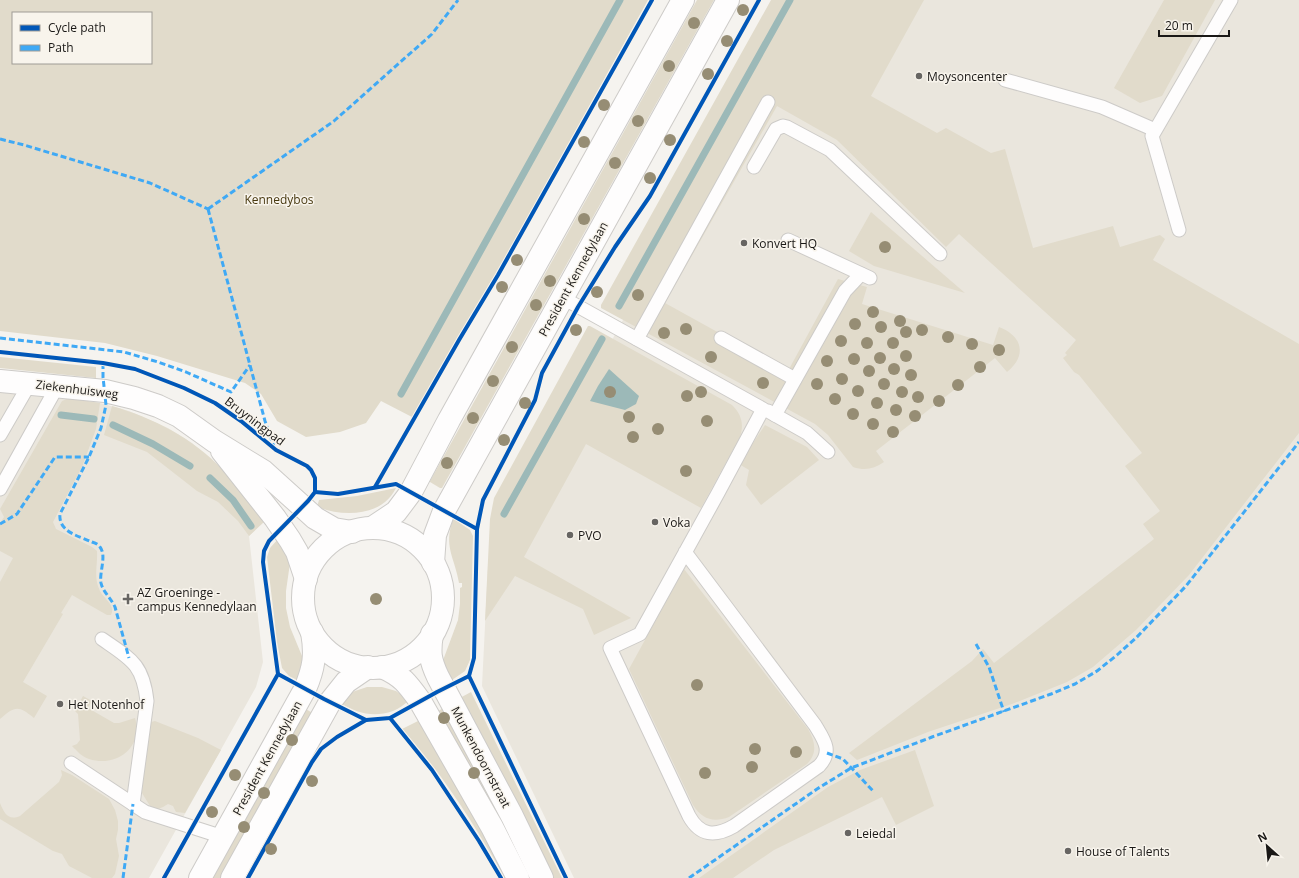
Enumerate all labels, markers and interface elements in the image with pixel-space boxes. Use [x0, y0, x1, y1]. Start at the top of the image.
legend [12, 12, 152, 64]
scale bar [1159, 12, 1229, 38]
text: 20 m [1165, 17, 1193, 34]
text: Cycle path [48, 19, 106, 36]
text: Path [48, 39, 74, 56]
place label: Moysoncenter [927, 68, 1007, 85]
marker: Moysoncenter [914, 71, 924, 81]
park label: Kennedybos [244, 191, 314, 208]
street label: President Kennedylaan [534, 218, 612, 340]
place label: Konvert HQ [752, 235, 817, 252]
marker: Konvert HQ [739, 238, 749, 248]
street label: Ziekenhuisweg [35, 376, 120, 403]
street label: Bruyningpad [221, 393, 289, 449]
place label: Voka [663, 514, 690, 531]
marker: Voka [650, 517, 660, 527]
place label: PVO [578, 527, 602, 544]
marker: PVO [565, 530, 575, 540]
place label: AZ Groeninge - campus Kennedylaan [137, 584, 257, 615]
marker: AZ Groeninge - campus Kennedylaan [122, 593, 134, 605]
place label: Het Notenhof [68, 696, 145, 713]
street label: President Kennedylaan [228, 697, 306, 819]
marker: Het Notenhof [55, 699, 65, 709]
street label: Munkendoornstraat [447, 703, 515, 811]
place label: Leiedal [856, 825, 896, 842]
north arrow [1247, 826, 1287, 866]
marker: Leiedal [843, 828, 853, 838]
text: N [1255, 828, 1270, 845]
place label: House of Talents [1076, 843, 1170, 860]
marker: House of Talents [1063, 846, 1073, 856]

